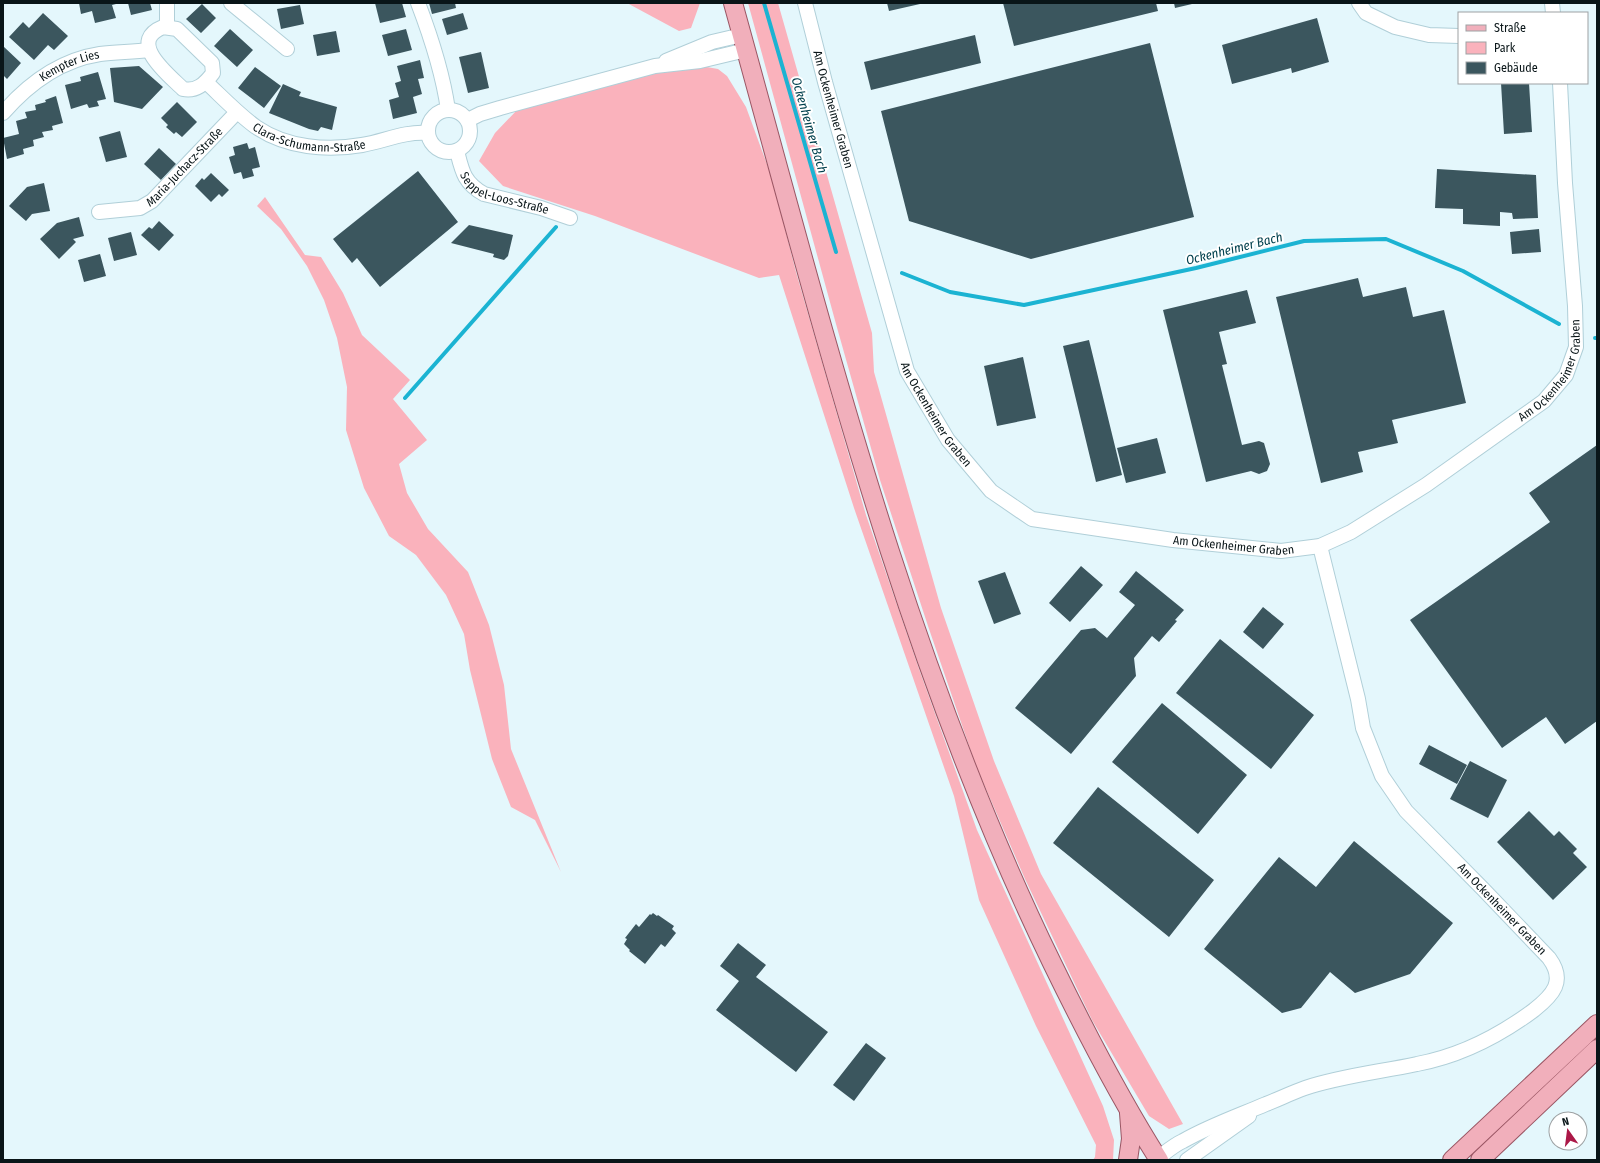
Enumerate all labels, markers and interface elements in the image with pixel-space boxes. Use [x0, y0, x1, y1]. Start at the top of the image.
legend [1458, 12, 1588, 84]
text: Straße [1494, 21, 1526, 35]
text: Park [1494, 41, 1516, 55]
street label: Kempter Lies [37, 47, 100, 84]
street label: Am Ockenheimer Graben [810, 49, 856, 170]
text: Gebäude [1494, 61, 1538, 75]
water label: Ockenheimer Bach [789, 75, 830, 175]
street label: Clara-Schumann-Straße [250, 120, 367, 155]
street label: Maria-Juchacz-Straße [144, 125, 225, 210]
street label: Seppel-Loos-Straße [457, 170, 551, 217]
water label: Ockenheimer Bach [1184, 229, 1284, 268]
street label: Am Ockenheimer Graben [1515, 319, 1583, 424]
street label: Am Ockenheimer Graben [898, 361, 974, 469]
street label: Am Ockenheimer Graben [1172, 533, 1295, 558]
street label: Am Ockenheimer Graben [1455, 860, 1549, 958]
north arrow [1548, 1111, 1588, 1151]
text: N [1561, 1115, 1570, 1129]

